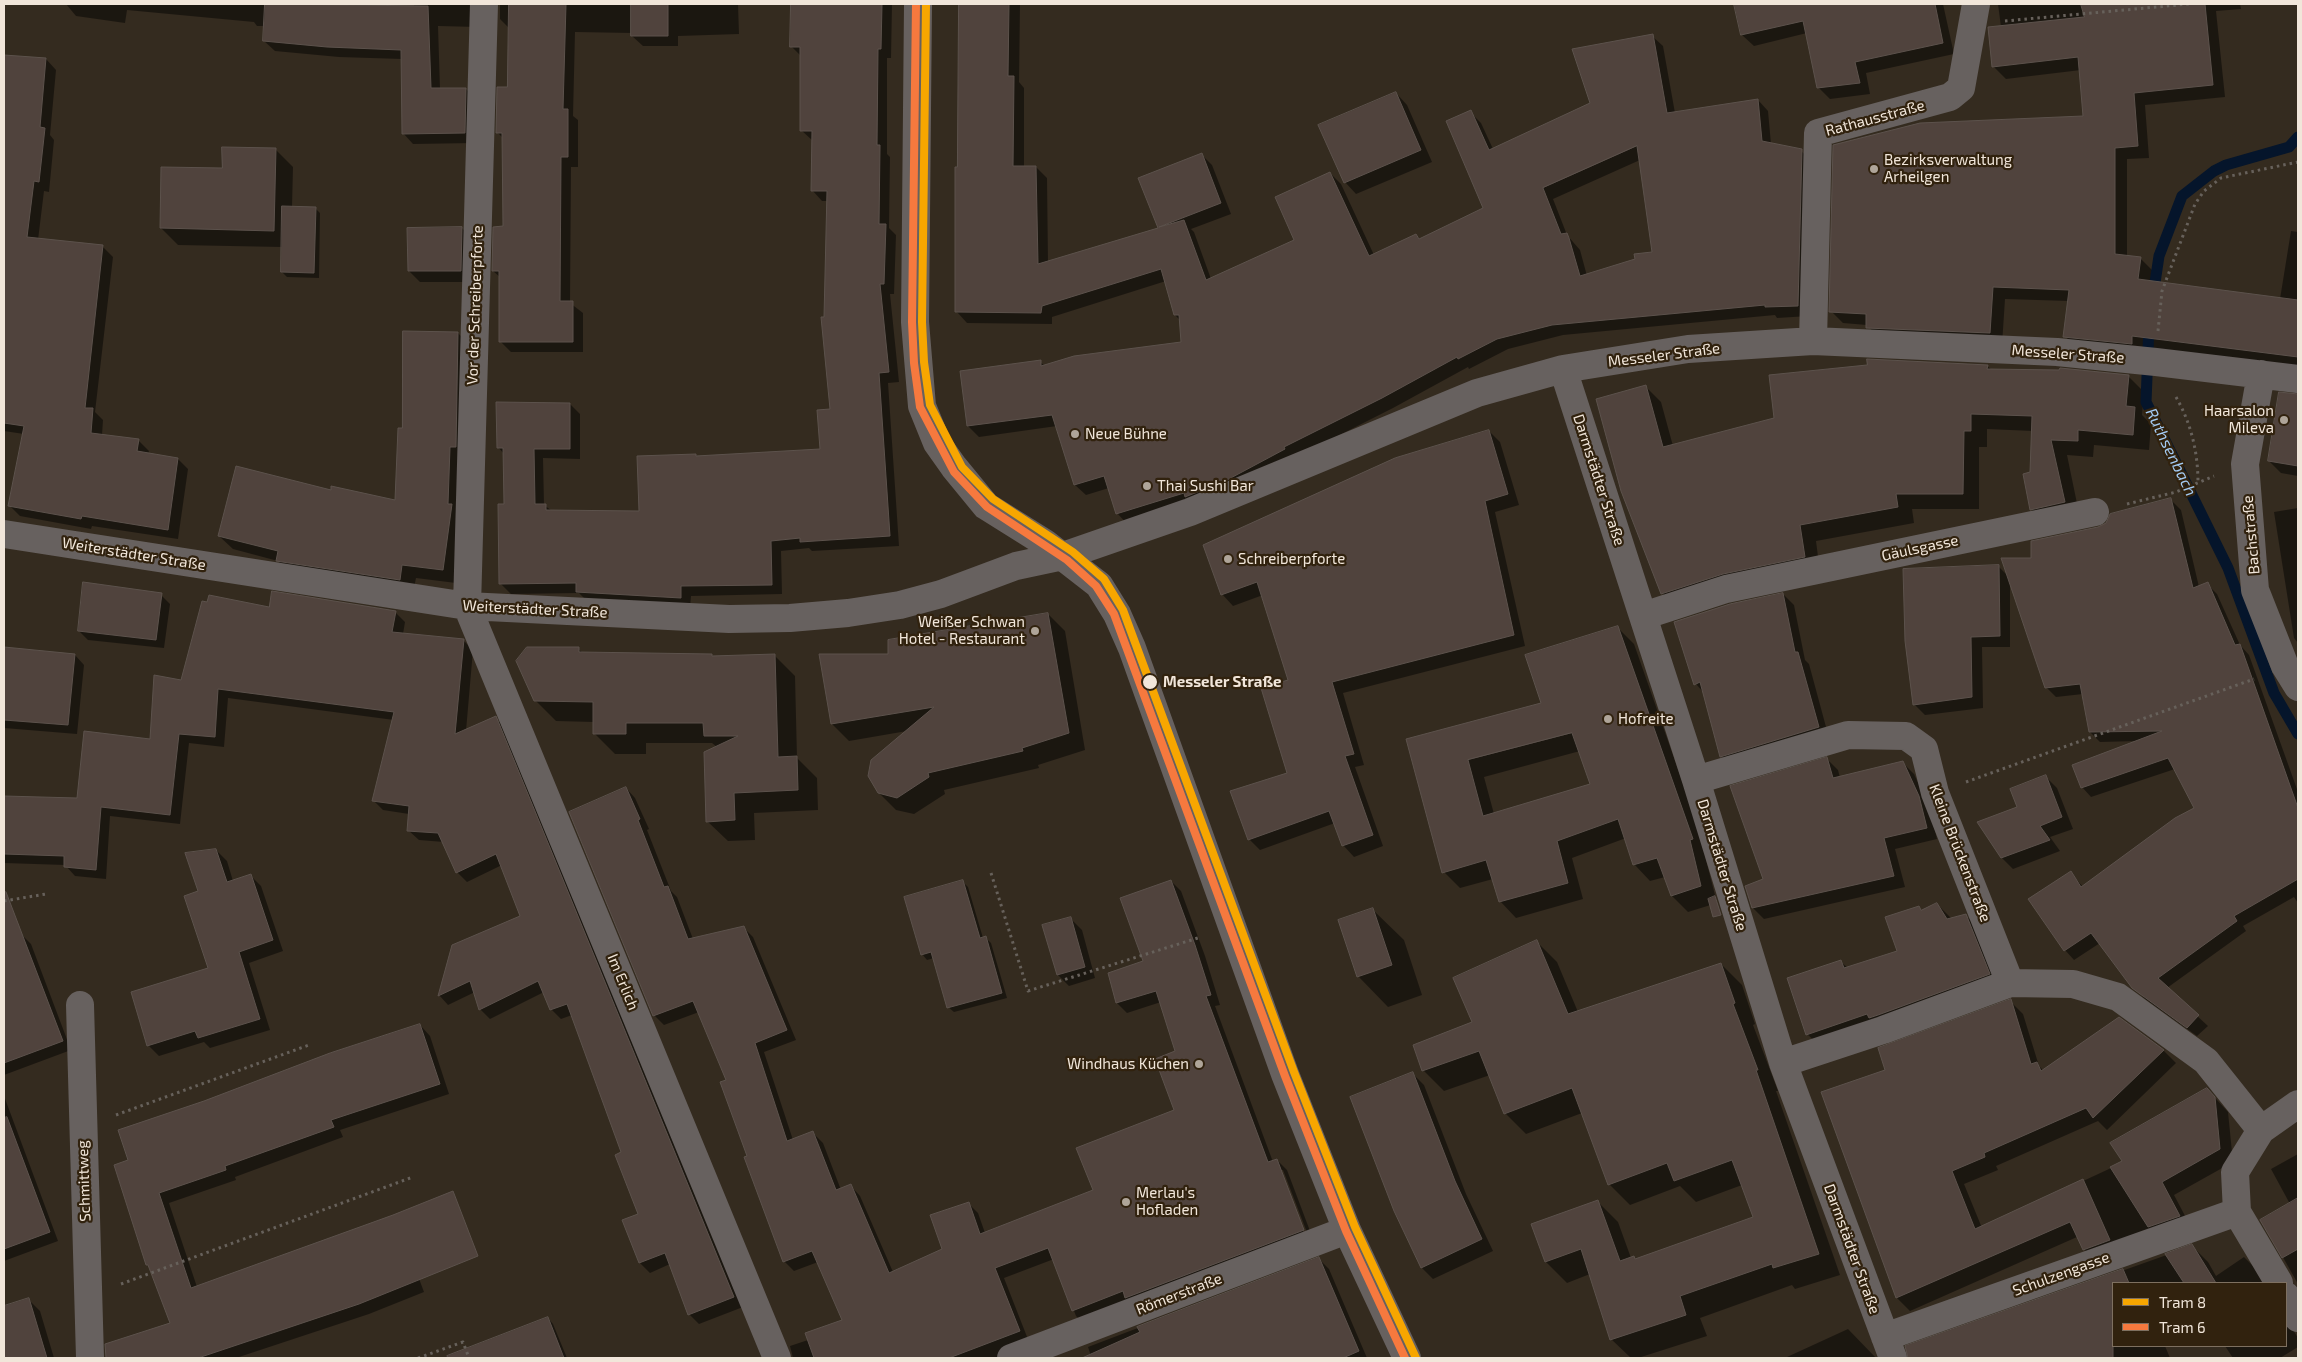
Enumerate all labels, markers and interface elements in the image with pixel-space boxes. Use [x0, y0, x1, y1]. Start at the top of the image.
street label: Rathausstraße [1823, 96, 1927, 140]
place label: Bezirksverwaltung Arheilgen [1884, 151, 2012, 186]
marker: Bezirksverwaltung Arheilgen [1868, 163, 1880, 175]
street label: Vor der Schreiberpforte [463, 225, 487, 385]
street label: Messeler Straße [1607, 339, 1721, 371]
street label: Messeler Straße [2011, 341, 2125, 367]
place label: Haarsalon Mileva [2204, 402, 2274, 437]
water label: Ruthsenbach [2141, 405, 2201, 499]
street label: Darmstädter Straße [1569, 412, 1629, 548]
marker: Haarsalon Mileva [2278, 414, 2290, 426]
place label: Neue Bühne [1085, 425, 1167, 443]
marker: Neue Bühne [1069, 428, 1081, 440]
place label: Thai Sushi Bar [1157, 477, 1254, 495]
marker: Thai Sushi Bar [1141, 480, 1153, 492]
street label: Bachstraße [2239, 495, 2263, 575]
street label: Gäulsgasse [1880, 531, 1960, 565]
street label: Weiterstädter Straße [61, 534, 207, 574]
place label: Schreiberpforte [1238, 550, 1345, 568]
marker: Schreiberpforte [1222, 553, 1234, 565]
street label: Weiterstädter Straße [462, 596, 608, 622]
place label: Weißer Schwan Hotel - Restaurant [899, 613, 1025, 648]
marker: Weißer Schwan Hotel - Restaurant [1029, 625, 1041, 637]
marker: Messeler Straße [1141, 673, 1159, 691]
place label: Messeler Straße [1163, 673, 1281, 691]
place label: Hofreite [1618, 710, 1674, 728]
marker: Hofreite [1602, 713, 1614, 725]
street label: Kleine Brückenstraße [1925, 781, 1995, 925]
street label: Darmstädter Straße [1693, 797, 1751, 933]
street label: Im Erlich [604, 951, 642, 1013]
place label: Windhaus Küchen [1067, 1055, 1189, 1073]
marker: Windhaus Küchen [1193, 1058, 1205, 1070]
street label: Schmittweg [74, 1140, 94, 1222]
street label: Darmstädter Straße [1820, 1181, 1884, 1317]
place label: Merlau's Hofladen [1136, 1184, 1198, 1219]
marker: Merlau's Hofladen [1120, 1196, 1132, 1208]
street label: Schulzengasse [2010, 1248, 2112, 1300]
street label: Römerstraße [1133, 1269, 1225, 1319]
legend [2112, 1282, 2287, 1347]
text: Tram 8 [2159, 1293, 2206, 1311]
text: Tram 6 [2159, 1318, 2206, 1336]

